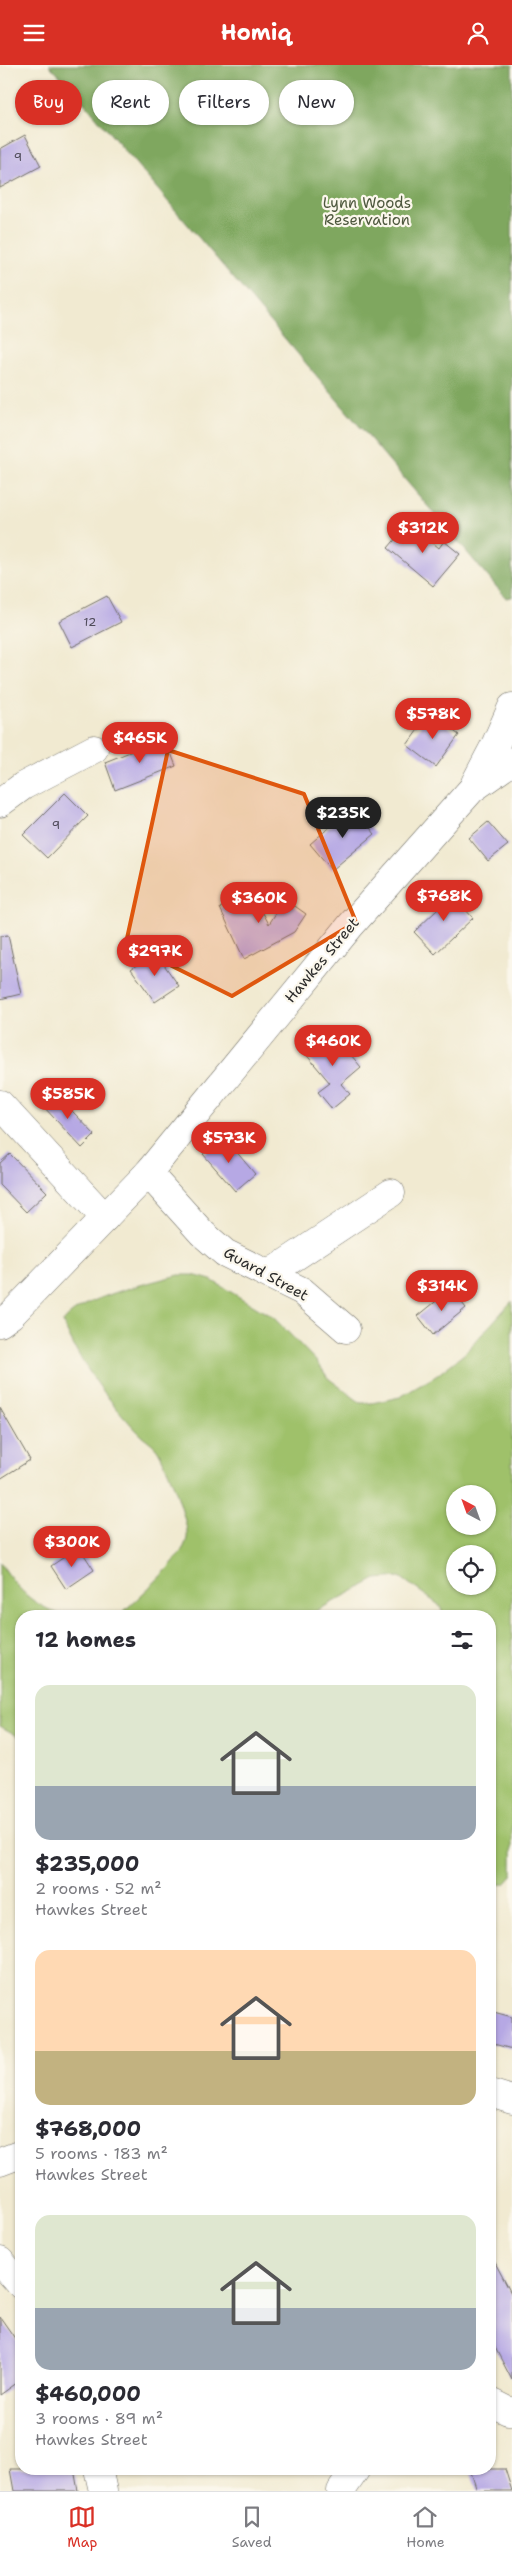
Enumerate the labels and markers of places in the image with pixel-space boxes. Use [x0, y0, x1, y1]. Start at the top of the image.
pin: $312K [388, 511, 458, 554]
pin: $578K [398, 697, 468, 740]
pin: $465K [105, 721, 175, 764]
pin: $235K [308, 797, 378, 839]
pin: $768K [409, 879, 479, 922]
pin: $360K [224, 881, 294, 924]
pin: $297K [120, 935, 190, 977]
pin: $460K [298, 1025, 368, 1067]
pin: $585K [33, 1077, 103, 1120]
pin: $573K [194, 1121, 264, 1164]
pin: $314K [407, 1269, 477, 1312]
pin: $300K [37, 1525, 107, 1568]

